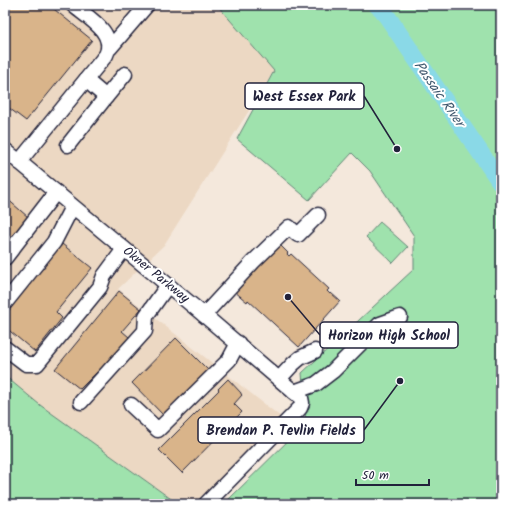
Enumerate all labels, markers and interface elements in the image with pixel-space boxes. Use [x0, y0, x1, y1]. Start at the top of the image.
water label: Passaic River [408, 56, 472, 134]
callout: West Essex Park [245, 83, 364, 109]
text: West Essex Park [253, 86, 356, 108]
street label: Okner Parkway [118, 241, 195, 309]
callout: Horizon High School [320, 322, 458, 348]
text: Horizon High School [328, 325, 450, 347]
callout: Brendan P. Tevlin Fields [198, 417, 364, 443]
text: Brendan P. Tevlin Fields [206, 420, 356, 442]
scale bar [356, 461, 429, 487]
text: 50 m [362, 466, 389, 485]

